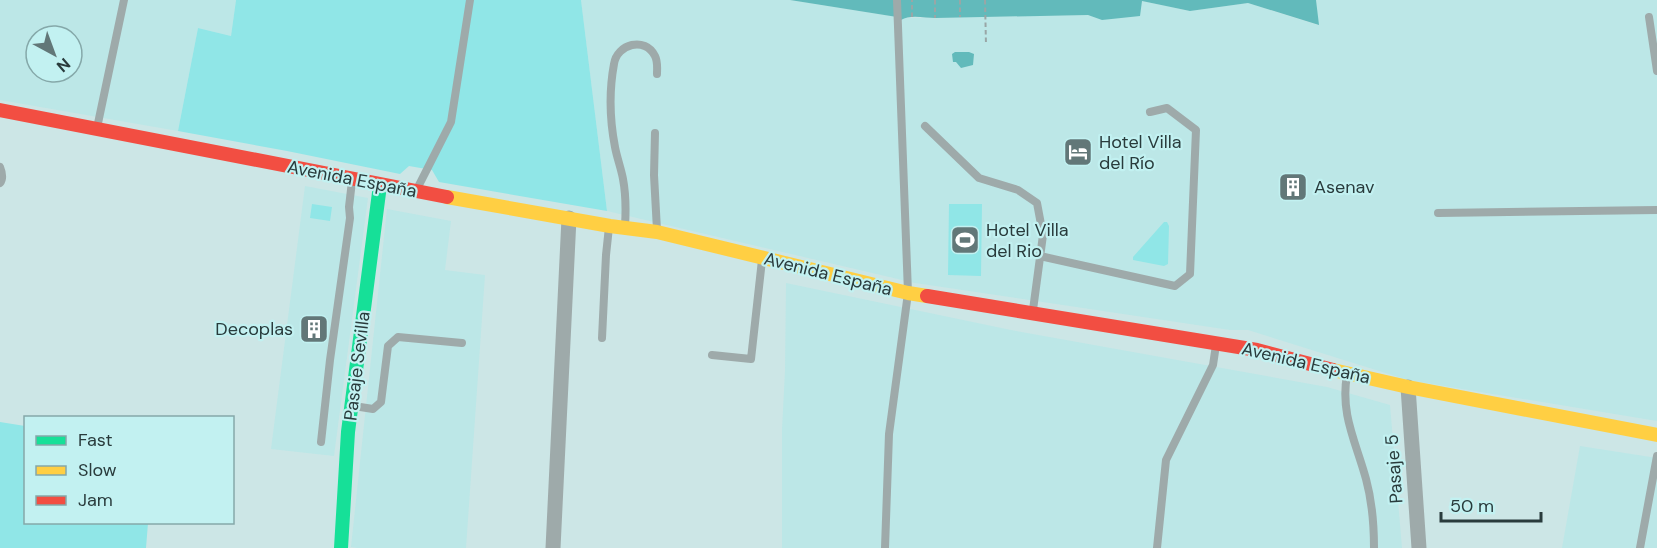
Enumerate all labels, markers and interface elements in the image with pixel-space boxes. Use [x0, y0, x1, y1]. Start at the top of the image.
north arrow [24, 24, 84, 84]
text: N [52, 53, 75, 77]
place label: Hotel Villa del Río [1099, 130, 1182, 175]
hotel icon: Hotel Villa del Río [1062, 136, 1094, 168]
street label: Avenida España [285, 155, 419, 203]
building icon: Asenav [1277, 171, 1309, 203]
place label: Asenav [1314, 175, 1375, 199]
place label: Hotel Villa del Rio [986, 218, 1069, 263]
sports icon: Hotel Villa del Rio [949, 224, 981, 256]
street label: Avenida España [761, 246, 895, 302]
street label: Pasaje Sevilla [338, 310, 376, 422]
building icon: Decoplas [298, 313, 330, 345]
place label: Decoplas [215, 317, 293, 341]
street label: Avenida España [1239, 337, 1373, 389]
legend [24, 416, 234, 524]
text: Fast [78, 428, 113, 452]
street label: Pasaje 5 [1380, 434, 1408, 504]
text: Slow [78, 458, 117, 482]
scale bar [1441, 485, 1542, 523]
text: Jam [78, 488, 113, 512]
text: 50 m [1450, 494, 1494, 518]

